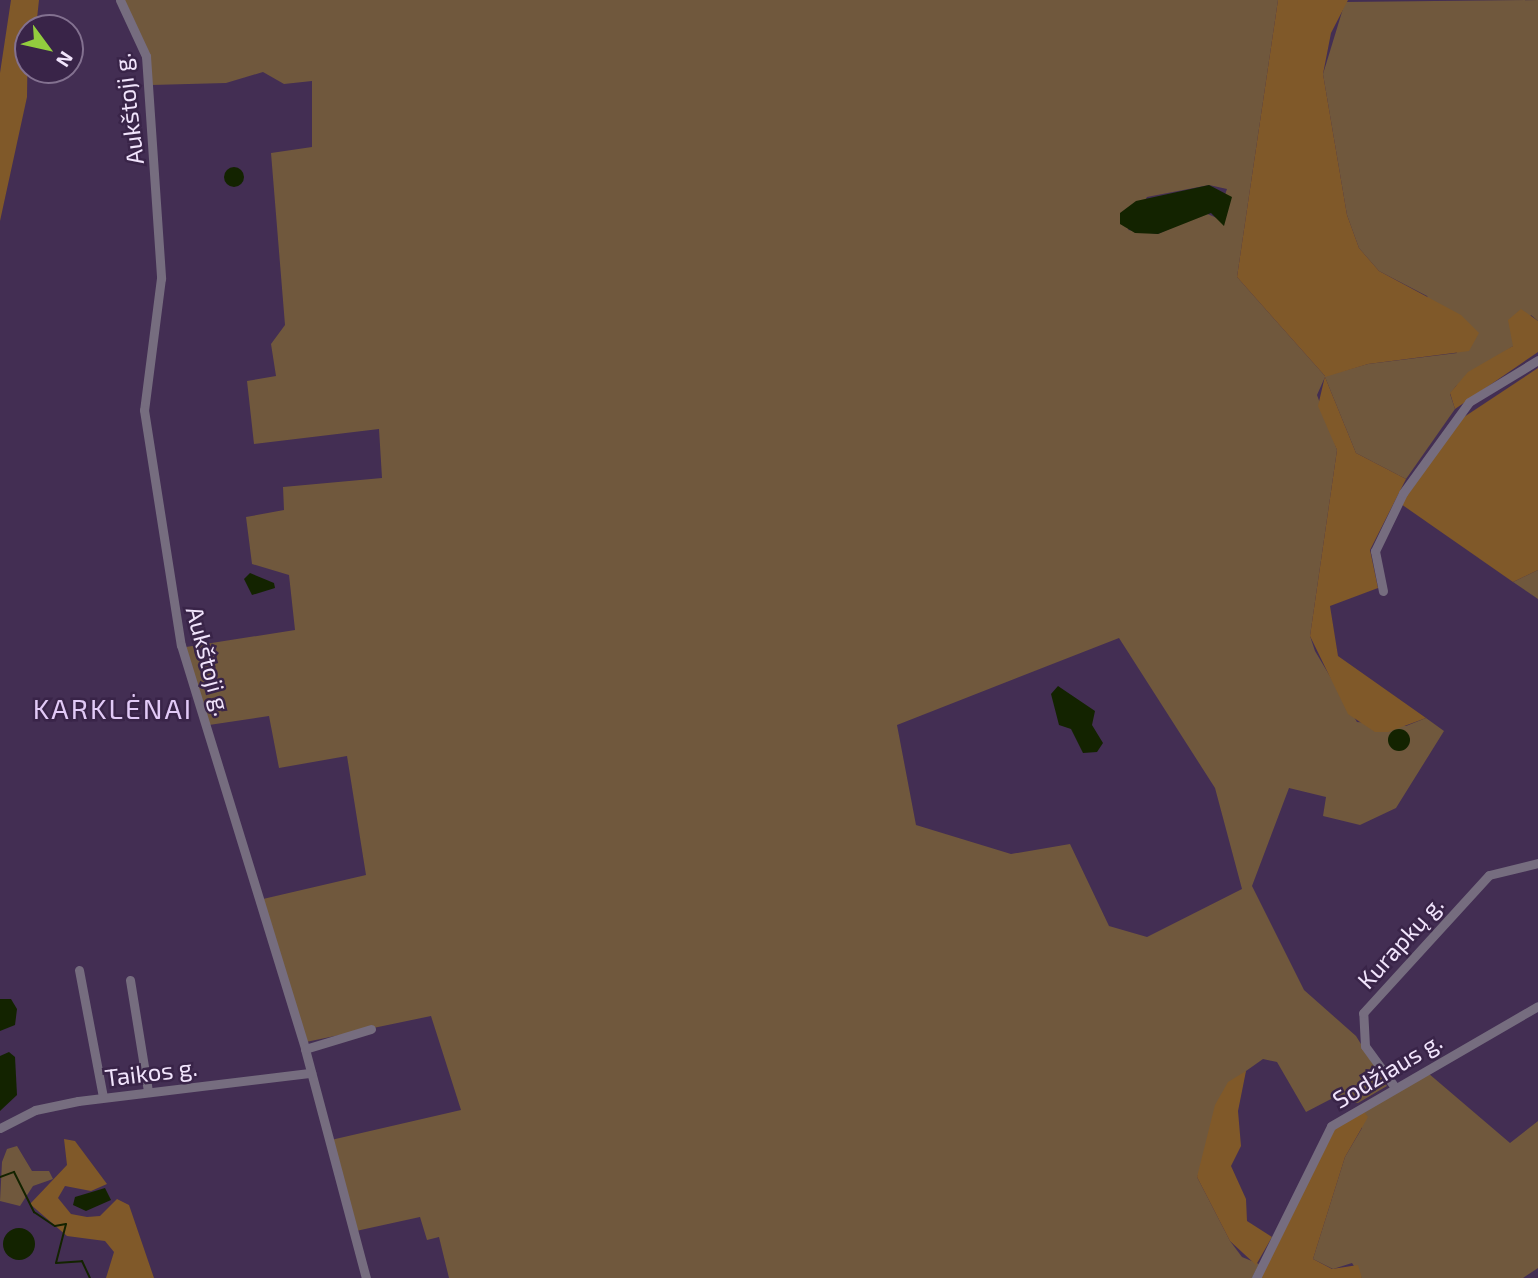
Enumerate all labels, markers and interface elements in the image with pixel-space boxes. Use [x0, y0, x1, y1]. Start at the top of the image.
north arrow [14, 14, 84, 84]
text: N [52, 48, 79, 72]
street label: Aukštoji g. [107, 52, 149, 166]
street label: Aukštoji g. [181, 603, 237, 719]
district label: KARKLĖNAI [34, 691, 192, 725]
street label: Kurapkų g. [1351, 890, 1449, 994]
street label: Sodžiaus g. [1327, 1026, 1447, 1114]
street label: Taikos g. [103, 1052, 199, 1092]

